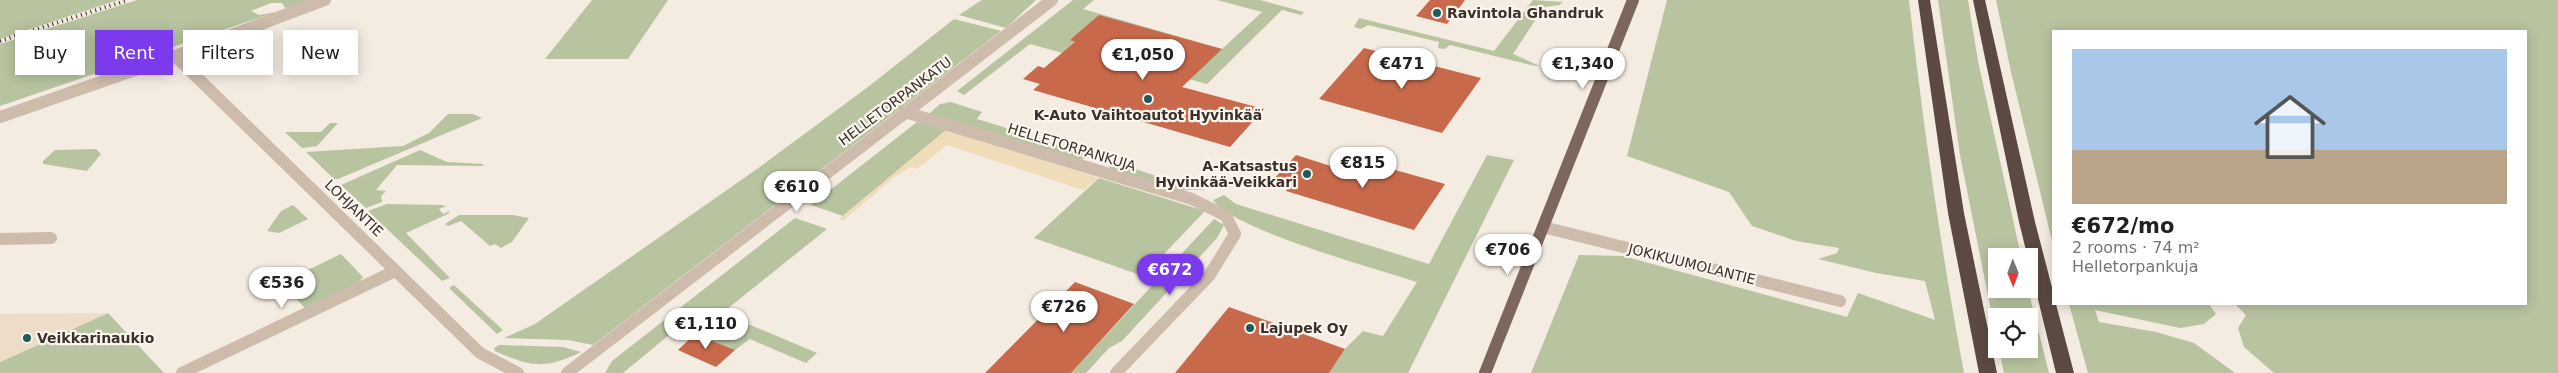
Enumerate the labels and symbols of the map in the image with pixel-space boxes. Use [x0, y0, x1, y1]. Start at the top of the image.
place label: Ravintola Ghandruk [1447, 5, 1604, 21]
marker: Ravintola Ghandruk [1431, 7, 1443, 19]
pin: €1,050 [1102, 38, 1184, 81]
pin: €471 [1372, 48, 1432, 90]
pin: €1,340 [1542, 48, 1624, 90]
street label: HELLETORPANKATU [836, 53, 954, 149]
marker: K-Auto Vaihtoautot Hyvinkää [1142, 93, 1154, 105]
place label: K-Auto Vaihtoautot Hyvinkää [1034, 107, 1262, 123]
street label: HELLETORPANKUJA [1006, 120, 1138, 174]
pin: €815 [1333, 146, 1393, 189]
place label: A-Katsastus Hyvinkää-Veikkari [1155, 158, 1297, 190]
marker: A-Katsastus Hyvinkää-Veikkari [1301, 168, 1313, 180]
pin: €610 [767, 170, 827, 213]
street label: LOHJANTIE [322, 176, 386, 240]
pin: €706 [1478, 234, 1538, 276]
street label: JOKIKUUMOLANTIE [1626, 240, 1757, 288]
north arrow [1988, 248, 2038, 298]
pin: €672 [1140, 254, 1200, 296]
pin: €536 [252, 266, 312, 309]
pin: €726 [1034, 290, 1094, 333]
pin: €1,110 [665, 308, 747, 350]
place label: Lajupek Oy [1260, 320, 1348, 336]
marker: Lajupek Oy [1244, 322, 1256, 334]
place label: Veikkarinaukio [37, 330, 155, 346]
marker: Veikkarinaukio [21, 332, 33, 344]

